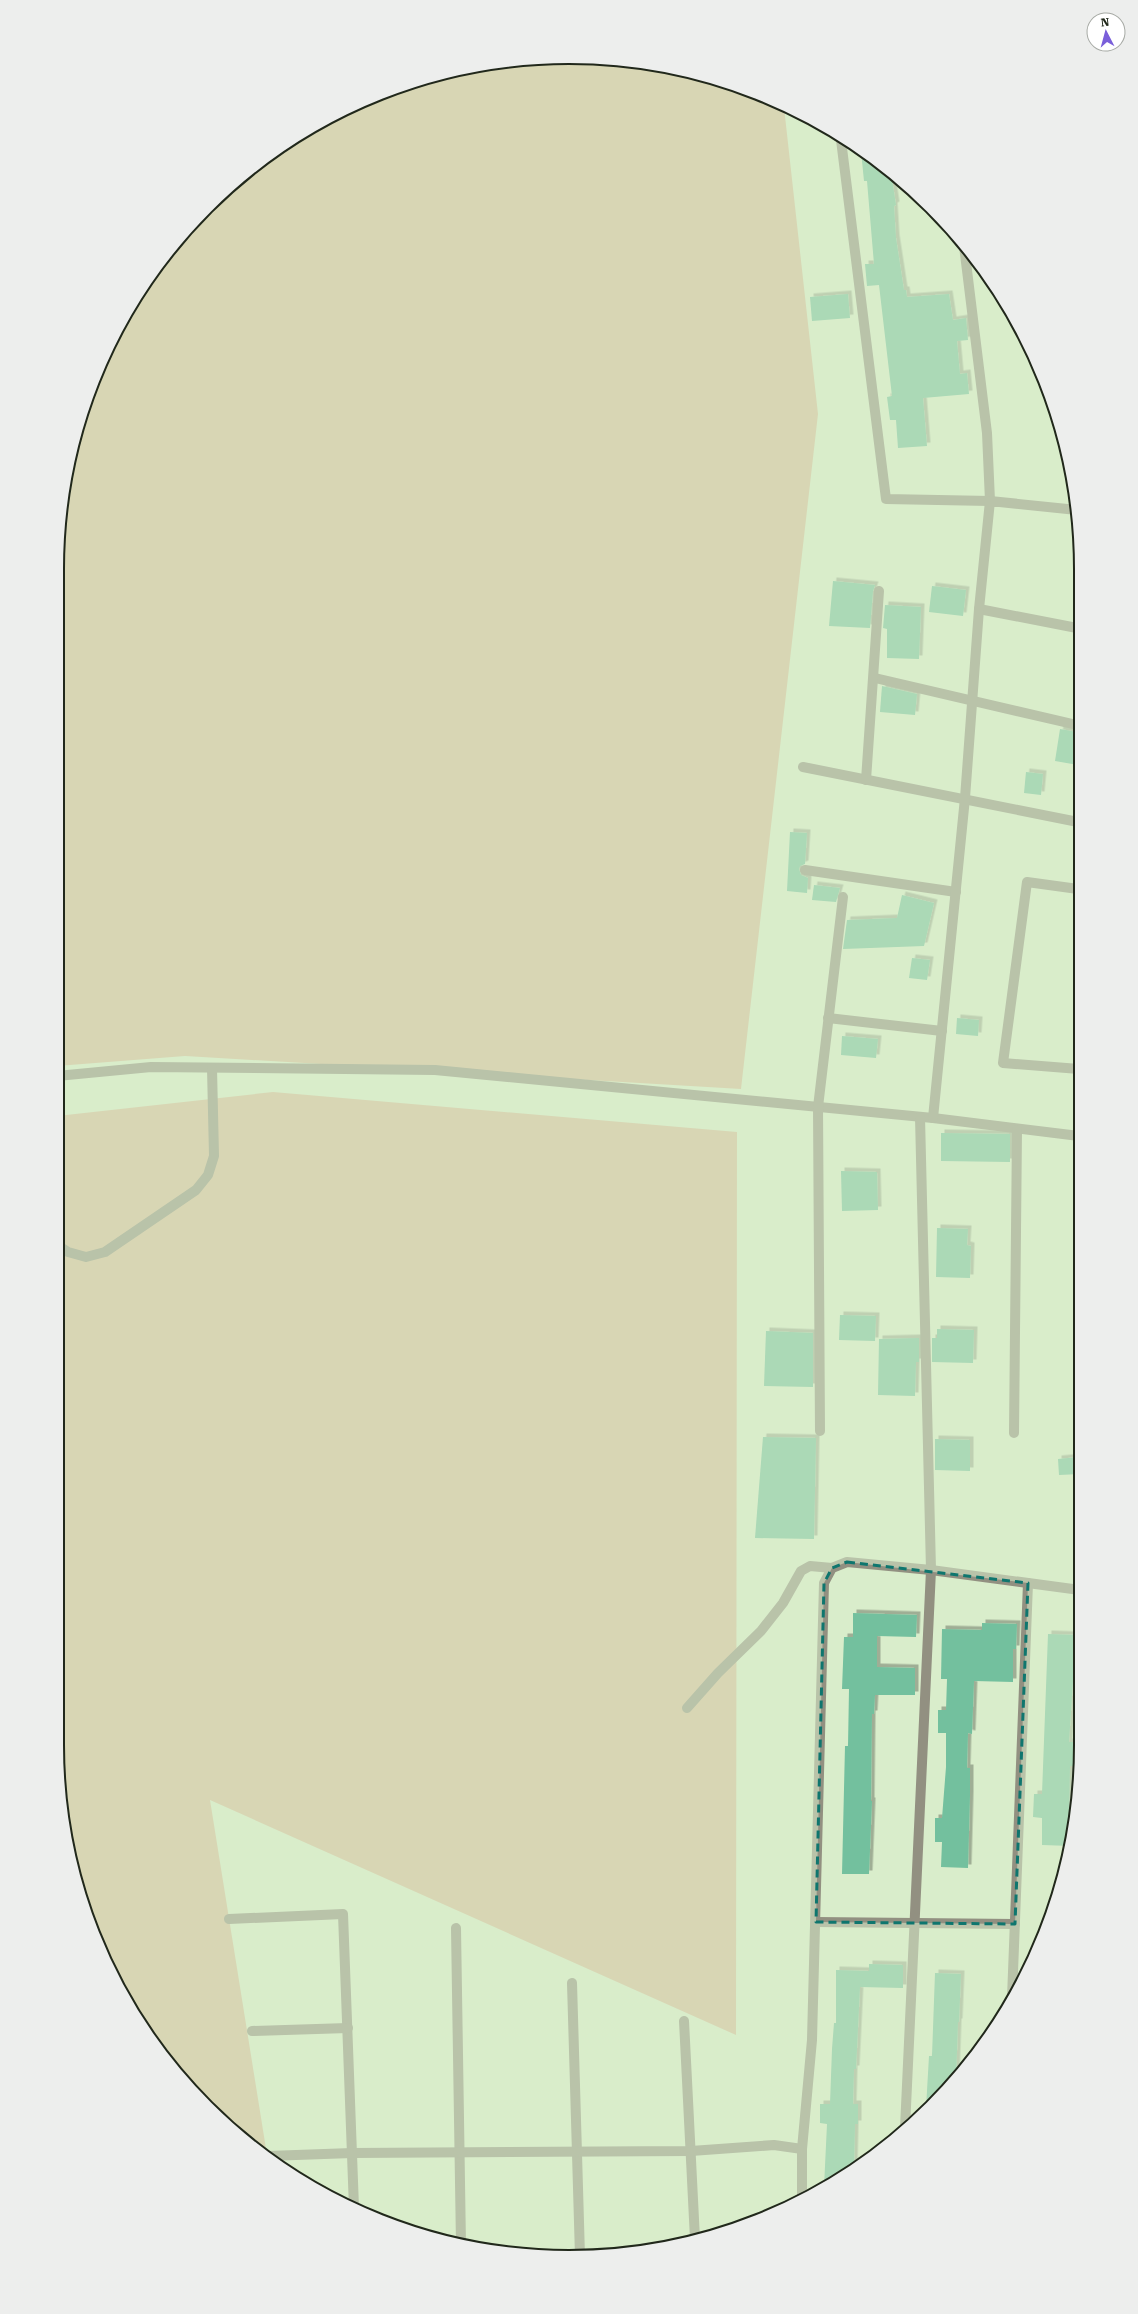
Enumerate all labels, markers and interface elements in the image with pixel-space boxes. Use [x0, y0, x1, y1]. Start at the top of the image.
north arrow [1086, 12, 1126, 52]
text: N [1100, 16, 1110, 29]

